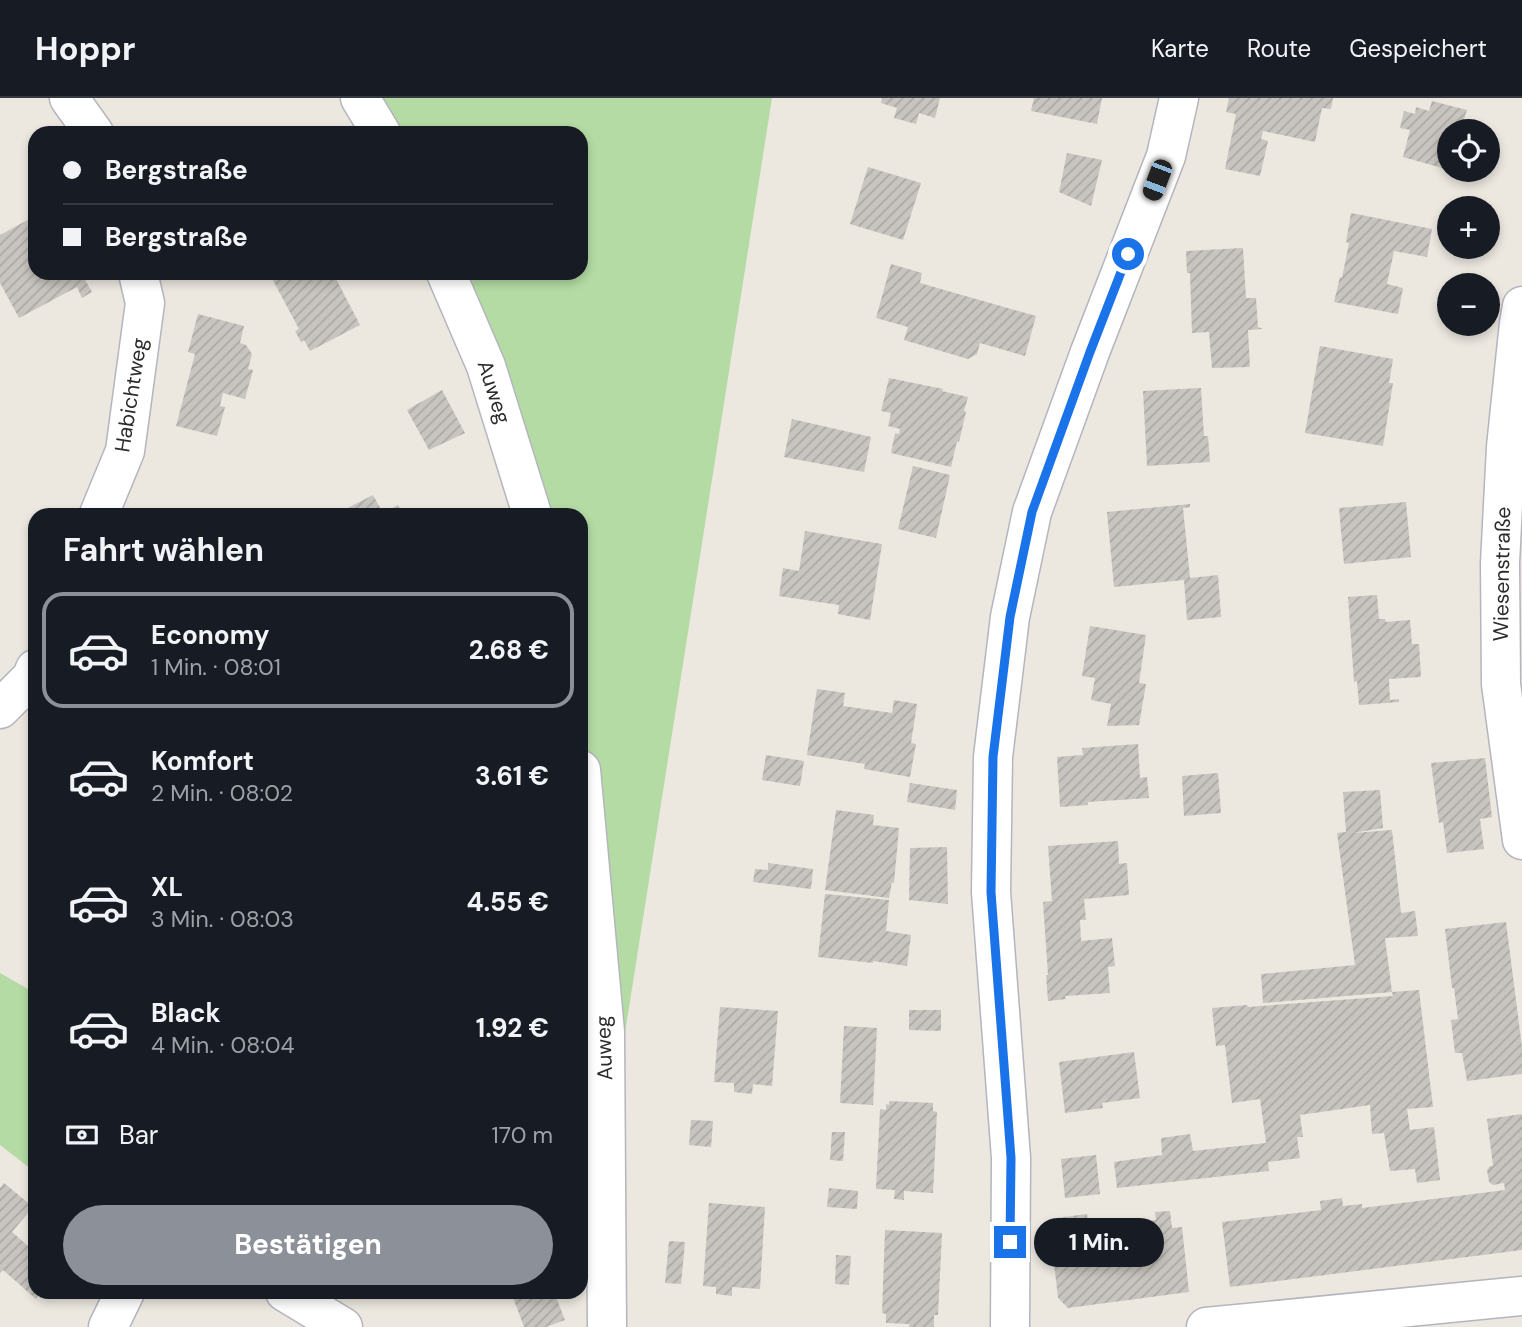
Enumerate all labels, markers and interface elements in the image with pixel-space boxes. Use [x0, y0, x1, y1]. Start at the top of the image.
text: Hoppr [35, 27, 135, 70]
text: Karte [1151, 33, 1209, 64]
text: Route [1247, 33, 1311, 64]
text: Gespeichert [1349, 33, 1487, 64]
map controls [1437, 119, 1500, 336]
button: locate [1437, 119, 1500, 182]
text: Bergstraße [105, 153, 248, 187]
car [1140, 157, 1175, 203]
button: + [1437, 196, 1500, 259]
text: Bergstraße [105, 220, 248, 254]
route start [1112, 238, 1144, 270]
button: − [1437, 273, 1500, 336]
street label: Habichtweg [108, 336, 154, 454]
street label: Auweg [471, 357, 517, 427]
street label: Wiesenstraße [1487, 506, 1517, 642]
text: Fahrt wählen [63, 529, 264, 571]
text: Economy [151, 618, 269, 652]
icon: car [67, 619, 130, 682]
text: 2.68 € [469, 633, 549, 667]
text: 1 Min. · 08:01 [151, 652, 281, 682]
text: Komfort [151, 744, 254, 778]
icon: car [67, 745, 130, 808]
text: 3.61 € [475, 759, 549, 793]
text: 2 Min. · 08:02 [151, 778, 293, 808]
text: XL [151, 870, 183, 904]
icon: car [67, 871, 130, 934]
text: 4.55 € [467, 885, 549, 919]
text: 3 Min. · 08:03 [151, 904, 294, 934]
text: Black [151, 996, 221, 1030]
icon: car [67, 997, 130, 1060]
text: 1.92 € [476, 1011, 549, 1045]
street label: Auweg [589, 1015, 619, 1081]
text: 4 Min. · 08:04 [151, 1030, 295, 1060]
icon: cash [63, 1116, 101, 1154]
text: Bar [119, 1118, 158, 1152]
text: 170 m [492, 1120, 553, 1150]
button: Bestätigen [63, 1205, 553, 1285]
callout: 1 Min. [1034, 1218, 1164, 1266]
route end [994, 1226, 1026, 1258]
text: 1 Min. [1069, 1227, 1129, 1257]

